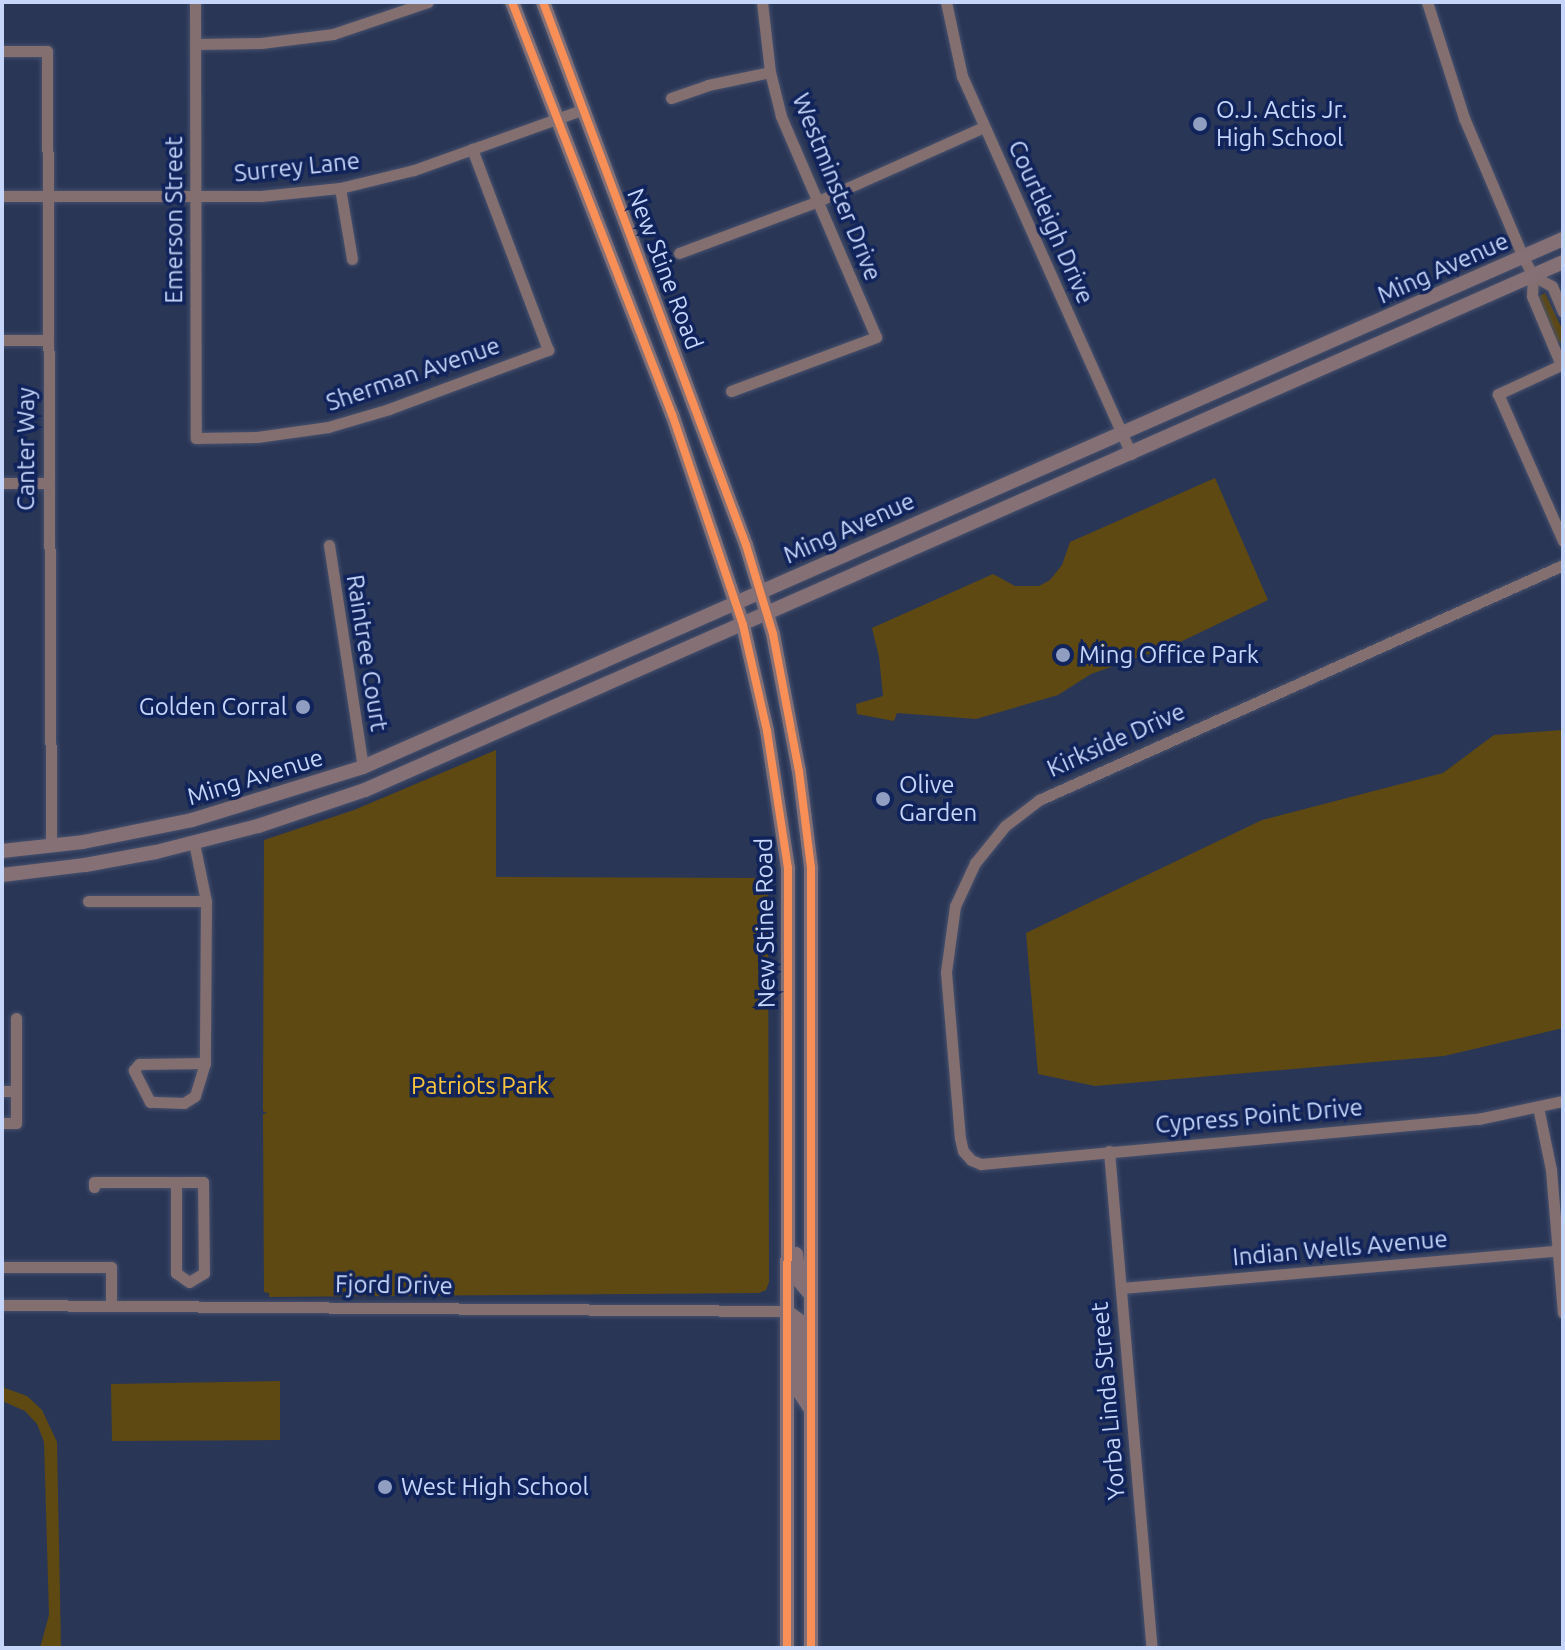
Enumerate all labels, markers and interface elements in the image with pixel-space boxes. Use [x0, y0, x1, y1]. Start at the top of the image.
street label: Westminster Drive [786, 89, 888, 285]
place label: O.J. Actis Jr. High School [1216, 96, 1347, 152]
marker: O.J. Actis Jr. High School [1191, 115, 1209, 133]
street label: Emerson Street [160, 136, 188, 304]
street label: Courtleigh Drive [1002, 136, 1100, 308]
street label: Surrey Lane [233, 146, 361, 188]
street label: New Stine Road [621, 184, 709, 354]
street label: Ming Avenue [1373, 226, 1513, 310]
street label: Sherman Avenue [322, 331, 504, 417]
street label: Canter Way [12, 387, 40, 511]
street label: Ming Avenue [779, 486, 919, 570]
street label: Raintree Court [340, 573, 394, 733]
place label: Ming Office Park [1079, 641, 1259, 669]
marker: Ming Office Park [1054, 646, 1072, 664]
place label: Golden Corral [139, 693, 287, 721]
street label: Kirkside Drive [1043, 697, 1189, 783]
marker: Golden Corral [294, 698, 312, 716]
street label: Ming Avenue [184, 743, 326, 811]
place label: Olive Garden [899, 771, 977, 827]
marker: Olive Garden [874, 790, 892, 808]
street label: New Stine Road [749, 838, 781, 1008]
park label: Patriots Park [411, 1072, 549, 1100]
street label: Cypress Point Drive [1154, 1093, 1364, 1139]
street label: Indian Wells Avenue [1231, 1224, 1449, 1272]
street label: Fjord Drive [335, 1270, 453, 1300]
street label: Yorba Linda Street [1085, 1301, 1131, 1501]
place label: West High School [401, 1473, 589, 1501]
marker: West High School [376, 1478, 394, 1496]

